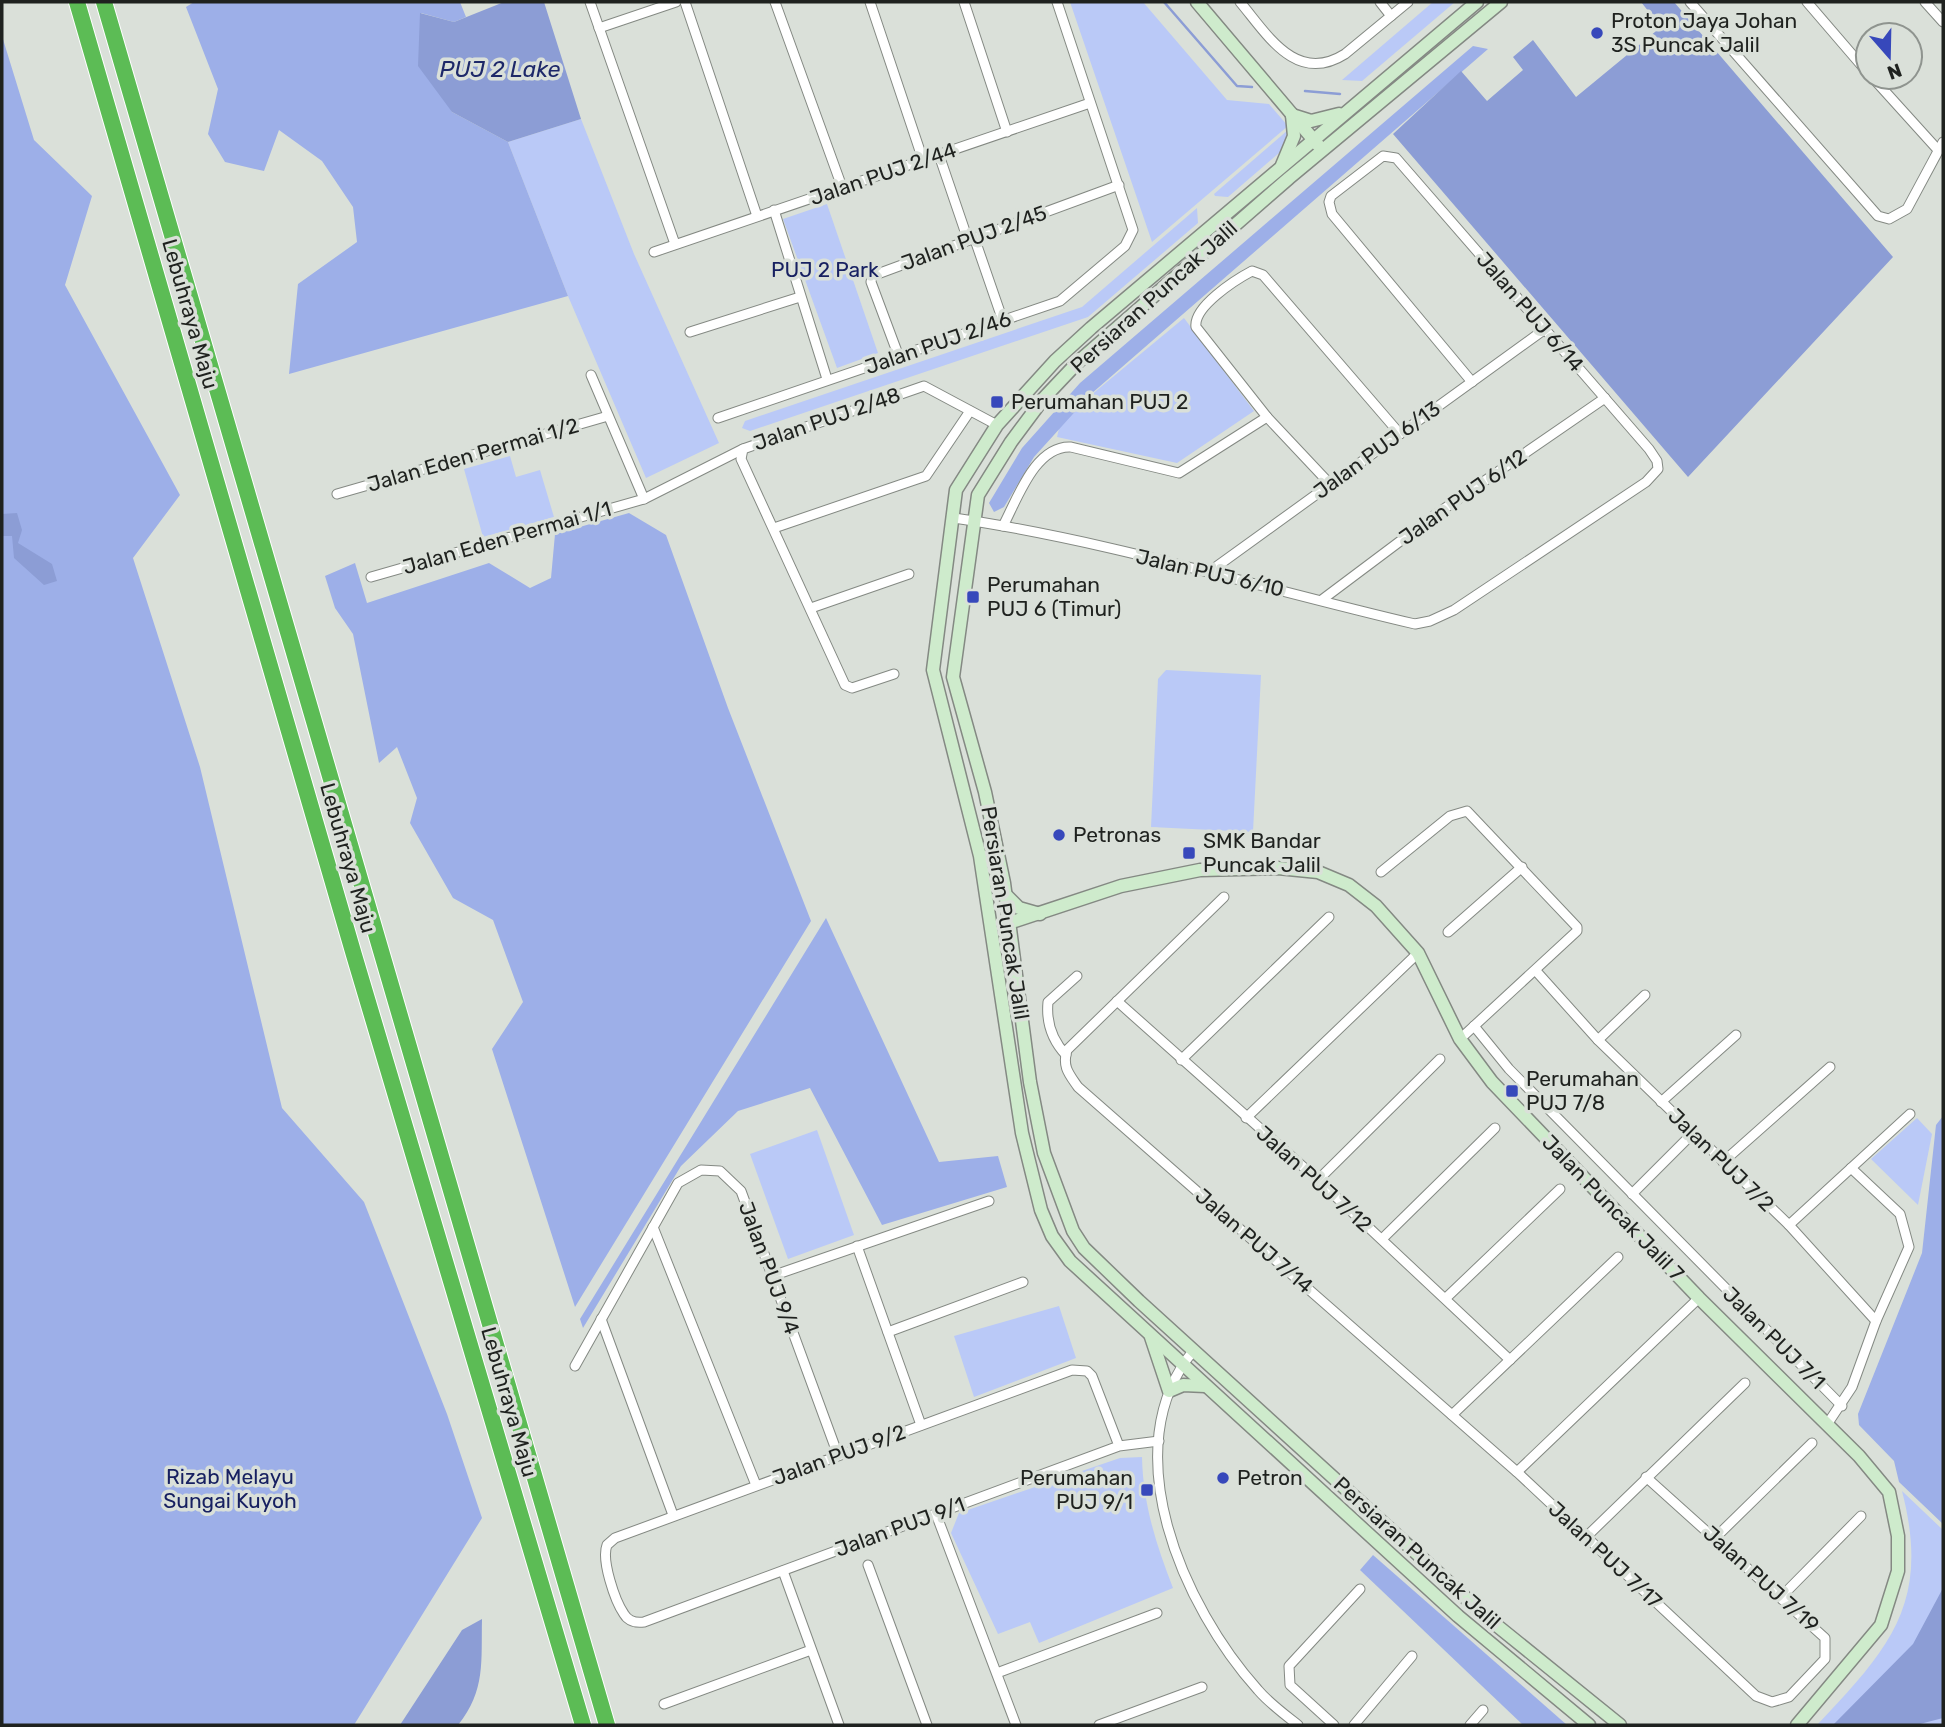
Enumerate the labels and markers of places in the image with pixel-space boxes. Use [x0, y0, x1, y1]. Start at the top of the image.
place label: Proton Jaya Johan 3S Puncak Jalil [1611, 8, 1797, 57]
marker: Proton Jaya Johan 3S Puncak Jalil [1589, 25, 1605, 41]
place label: Perumahan PUJ 2 [1011, 389, 1188, 414]
marker: Perumahan PUJ 2 [989, 394, 1005, 410]
place label: Perumahan PUJ 6 (Timur) [987, 572, 1121, 621]
marker: Perumahan PUJ 6 (Timur) [965, 589, 981, 605]
place label: Petronas [1073, 822, 1161, 847]
marker: Petronas [1051, 827, 1067, 843]
place label: SMK Bandar Puncak Jalil [1203, 828, 1321, 877]
marker: SMK Bandar Puncak Jalil [1181, 845, 1197, 861]
place label: Perumahan PUJ 7/8 [1526, 1066, 1639, 1115]
marker: Perumahan PUJ 7/8 [1504, 1083, 1520, 1099]
place label: Perumahan PUJ 9/1 [1020, 1465, 1133, 1514]
place label: Petron [1237, 1465, 1303, 1490]
marker: Petron [1215, 1470, 1231, 1486]
marker: Perumahan PUJ 9/1 [1139, 1482, 1155, 1498]

